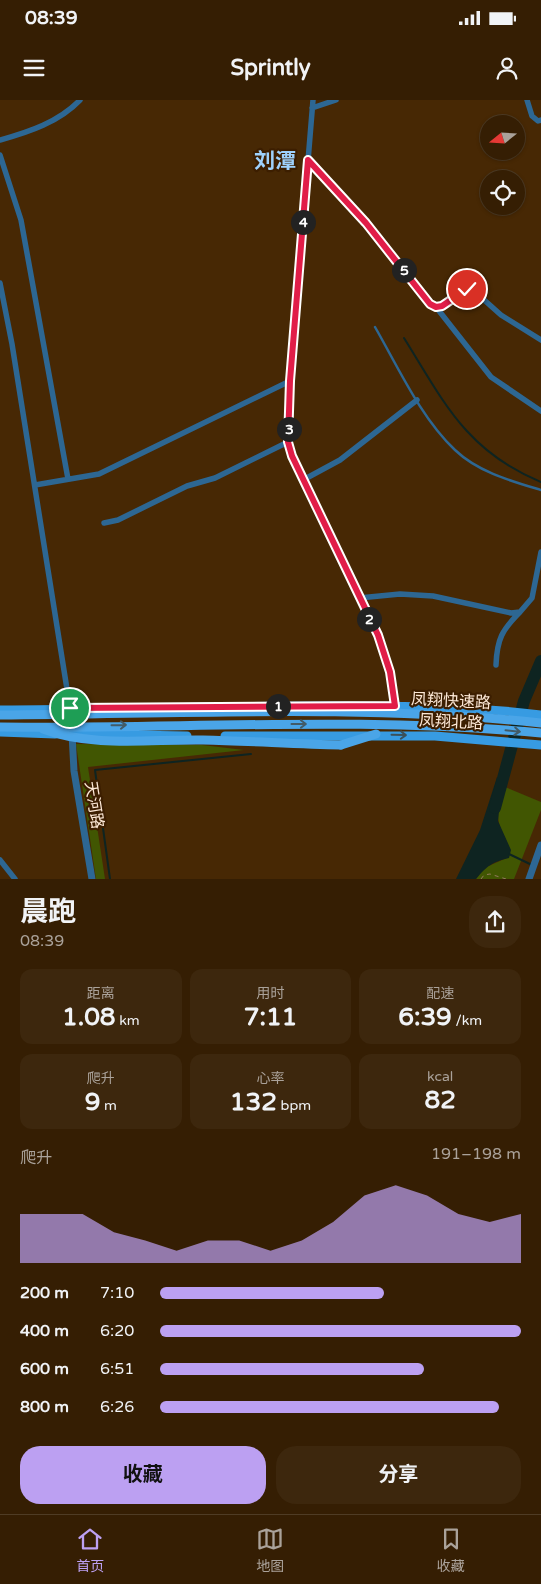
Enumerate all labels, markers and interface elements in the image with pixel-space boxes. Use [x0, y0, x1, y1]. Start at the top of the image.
text: 08:39 [25, 7, 78, 29]
icon: menu [20, 54, 48, 82]
icon: person [493, 54, 521, 82]
text: Sprintly [231, 55, 311, 81]
north arrow [480, 115, 525, 160]
map controls [480, 115, 525, 215]
district label: 刘潭 [254, 149, 296, 174]
button: locate [480, 170, 525, 215]
pin: 4 [290, 210, 316, 234]
text: 4 [299, 214, 308, 231]
pin: 5 [392, 258, 416, 282]
text: 5 [400, 262, 409, 279]
pin [446, 268, 488, 310]
icon: check [453, 275, 481, 303]
pin: 3 [276, 416, 302, 442]
text: 3 [285, 421, 294, 438]
pin: 2 [356, 606, 382, 632]
text: 2 [365, 611, 374, 628]
pin [49, 687, 91, 729]
street label: 凤翔快速路 [411, 689, 491, 713]
icon: arrive [56, 694, 84, 722]
pin: 1 [266, 694, 290, 718]
text: 1 [274, 698, 283, 715]
street label: 凤翔北路 [419, 710, 483, 734]
one-way arrow [290, 719, 306, 729]
one-way arrow [110, 721, 126, 730]
one-way arrow [505, 726, 521, 735]
one-way arrow [390, 730, 406, 740]
street label: 天河路 [80, 780, 108, 830]
text: 晨跑 [20, 895, 76, 929]
button: share [469, 896, 521, 948]
text: 08:39 [20, 931, 64, 951]
text: 距离 [87, 985, 115, 1002]
text: 用时 [256, 985, 284, 1002]
text: 配速 [426, 985, 454, 1002]
text: 1.08 [62, 1002, 116, 1032]
text: 7:11 [244, 1002, 297, 1032]
text: 6:39 [398, 1002, 452, 1032]
text: km [116, 1012, 140, 1029]
text: /km [452, 1012, 482, 1029]
text: kcal [427, 1068, 453, 1085]
text: 爬升 [87, 1070, 115, 1087]
text: 心率 [256, 1070, 284, 1087]
text: 82 [424, 1085, 456, 1115]
text: 9 [85, 1087, 100, 1117]
text: 132 [230, 1087, 277, 1117]
text: m [100, 1097, 117, 1114]
text: bpm [277, 1097, 311, 1114]
text: 191–198 m [431, 1144, 521, 1164]
text: 爬升 [20, 1148, 52, 1168]
text: 200 m [20, 1283, 69, 1303]
text: 7:10 [100, 1283, 134, 1303]
text: 400 m [20, 1321, 69, 1341]
text: 6:20 [100, 1321, 134, 1341]
text: 600 m [20, 1359, 69, 1379]
text: 6:51 [100, 1359, 134, 1379]
text: 800 m [20, 1397, 69, 1417]
text: 6:26 [100, 1397, 134, 1417]
button: 收藏 [20, 1446, 266, 1504]
button: 分享 [276, 1446, 521, 1504]
tab: 首页 [76, 1525, 104, 1575]
tab: 地图 [256, 1525, 284, 1575]
tab: 收藏 [437, 1525, 465, 1575]

